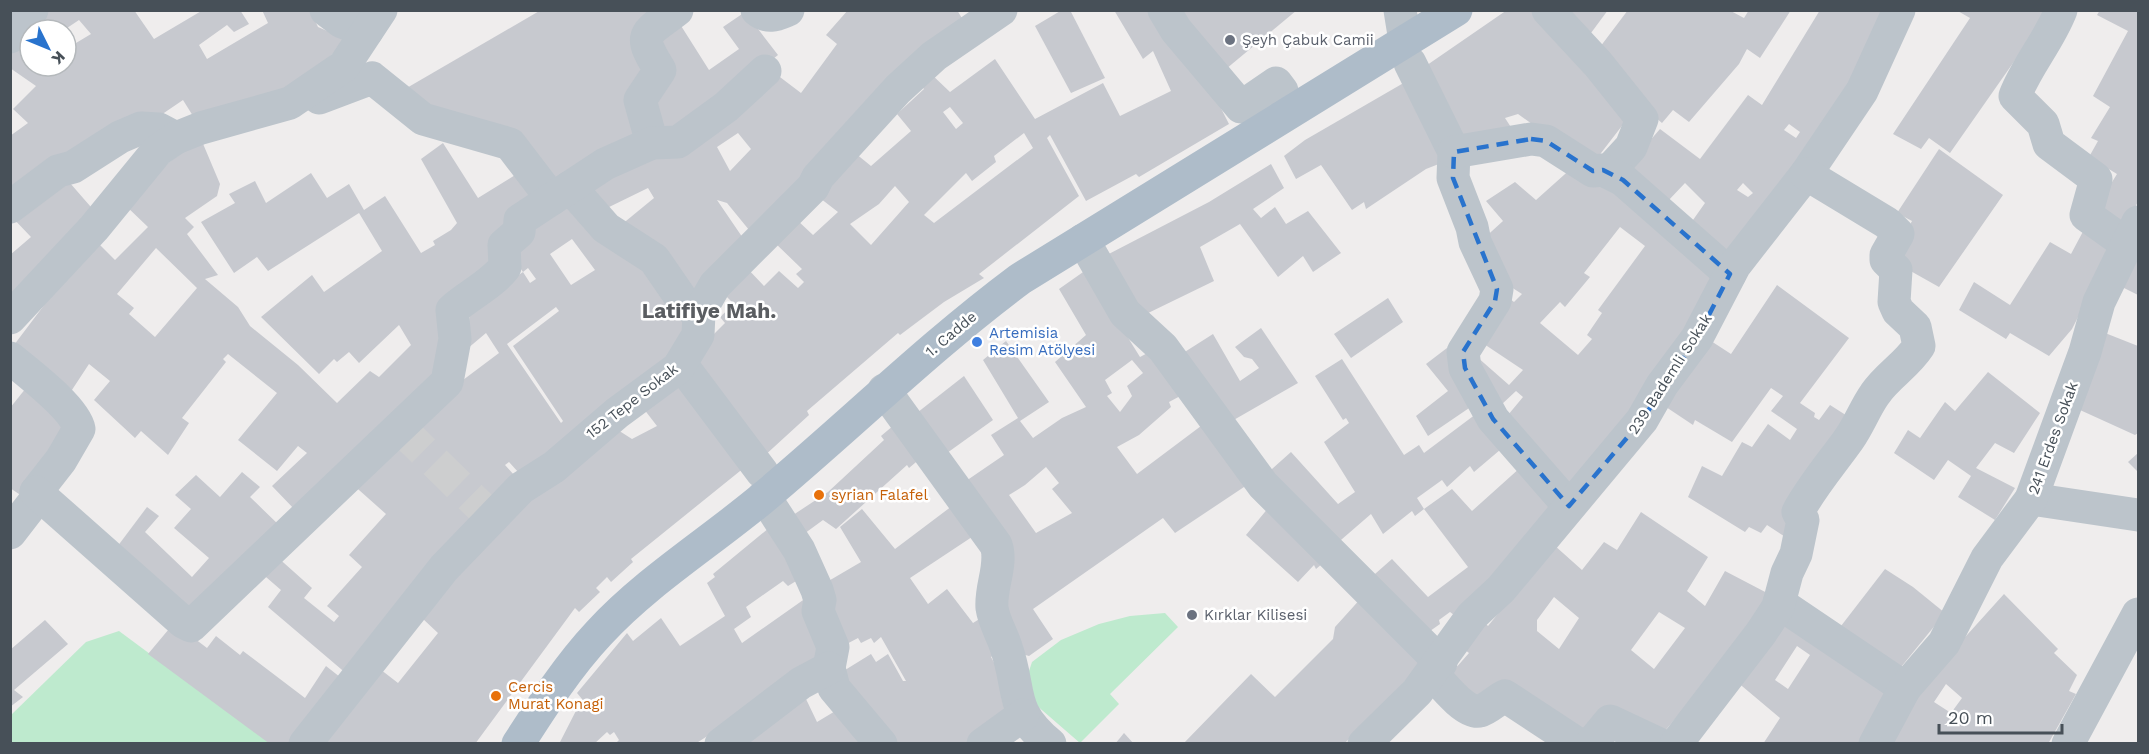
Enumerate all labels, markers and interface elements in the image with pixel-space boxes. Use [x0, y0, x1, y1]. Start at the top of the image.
north arrow [18, 18, 78, 78]
place label: Şeyh Çabuk Camii [1242, 31, 1374, 49]
marker: Şeyh Çabuk Camii [1223, 33, 1237, 47]
text: K [48, 47, 69, 68]
district label: Latifiye Mah. [642, 298, 776, 323]
street label: 1. Cadde [922, 307, 980, 361]
street label: 239 Bademli Sokak [1624, 310, 1716, 438]
place label: Artemisia Resim Atölyesi [989, 324, 1095, 359]
marker: Artemisia Resim Atölyesi [970, 335, 984, 349]
street label: 152 Tepe Sokak [583, 359, 682, 442]
street label: 241 Erdes Sokak [2024, 379, 2082, 497]
place label: syrian Falafel [831, 486, 928, 504]
marker: syrian Falafel [812, 488, 826, 502]
place label: Kırklar Kilisesi [1204, 606, 1307, 624]
marker: Kırklar Kilisesi [1185, 608, 1199, 622]
place label: Cercis Murat Konagi [508, 678, 603, 713]
marker: Cercis Murat Konagi [489, 689, 503, 703]
scale bar [1939, 697, 2062, 735]
text: 20 m [1948, 707, 1993, 728]

